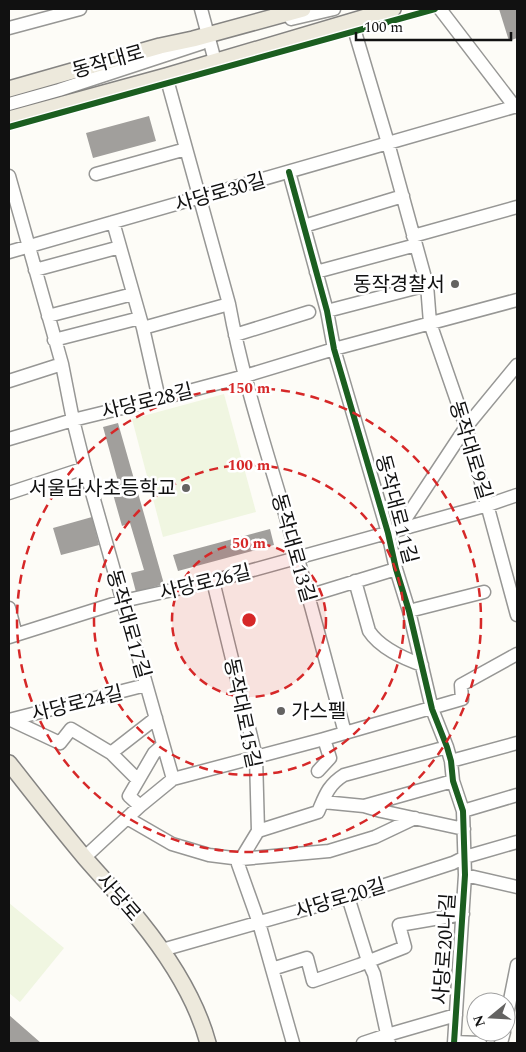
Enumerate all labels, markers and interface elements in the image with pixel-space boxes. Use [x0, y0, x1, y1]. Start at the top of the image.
scale bar [356, 10, 511, 42]
text: 100 m [364, 16, 403, 39]
street label: 동작대로 [69, 37, 148, 87]
street label: 사당로30길 [171, 166, 269, 220]
place label: 동작경찰서 [353, 270, 445, 300]
marker: 동작경찰서 [449, 278, 461, 290]
street label: 사당로28길 [98, 376, 196, 428]
text: 150 m [228, 377, 271, 400]
street label: 동작대로9길 [441, 397, 499, 503]
street label: 동작대로11길 [367, 451, 425, 567]
text: 100 m [228, 454, 271, 477]
place label: 서울남사초등학교 [29, 474, 176, 504]
marker: 서울남사초등학교 [180, 482, 192, 494]
street label: 동작대로13길 [263, 490, 323, 606]
text: 50 m [232, 532, 267, 555]
street label: 사당로26길 [156, 557, 254, 609]
street label: 동작대로17길 [98, 566, 158, 682]
centre of rings [240, 611, 258, 629]
street label: 동작대로15길 [216, 655, 268, 771]
street label: 사당로24길 [28, 678, 126, 730]
place label: 가스펠 [291, 697, 346, 727]
marker: 가스펠 [275, 705, 287, 717]
street label: 사당로 [89, 867, 148, 928]
street label: 사당로20길 [291, 871, 389, 927]
street label: 사당로20나길 [426, 892, 464, 1006]
north arrow [466, 992, 516, 1042]
text: N [467, 1012, 491, 1030]

